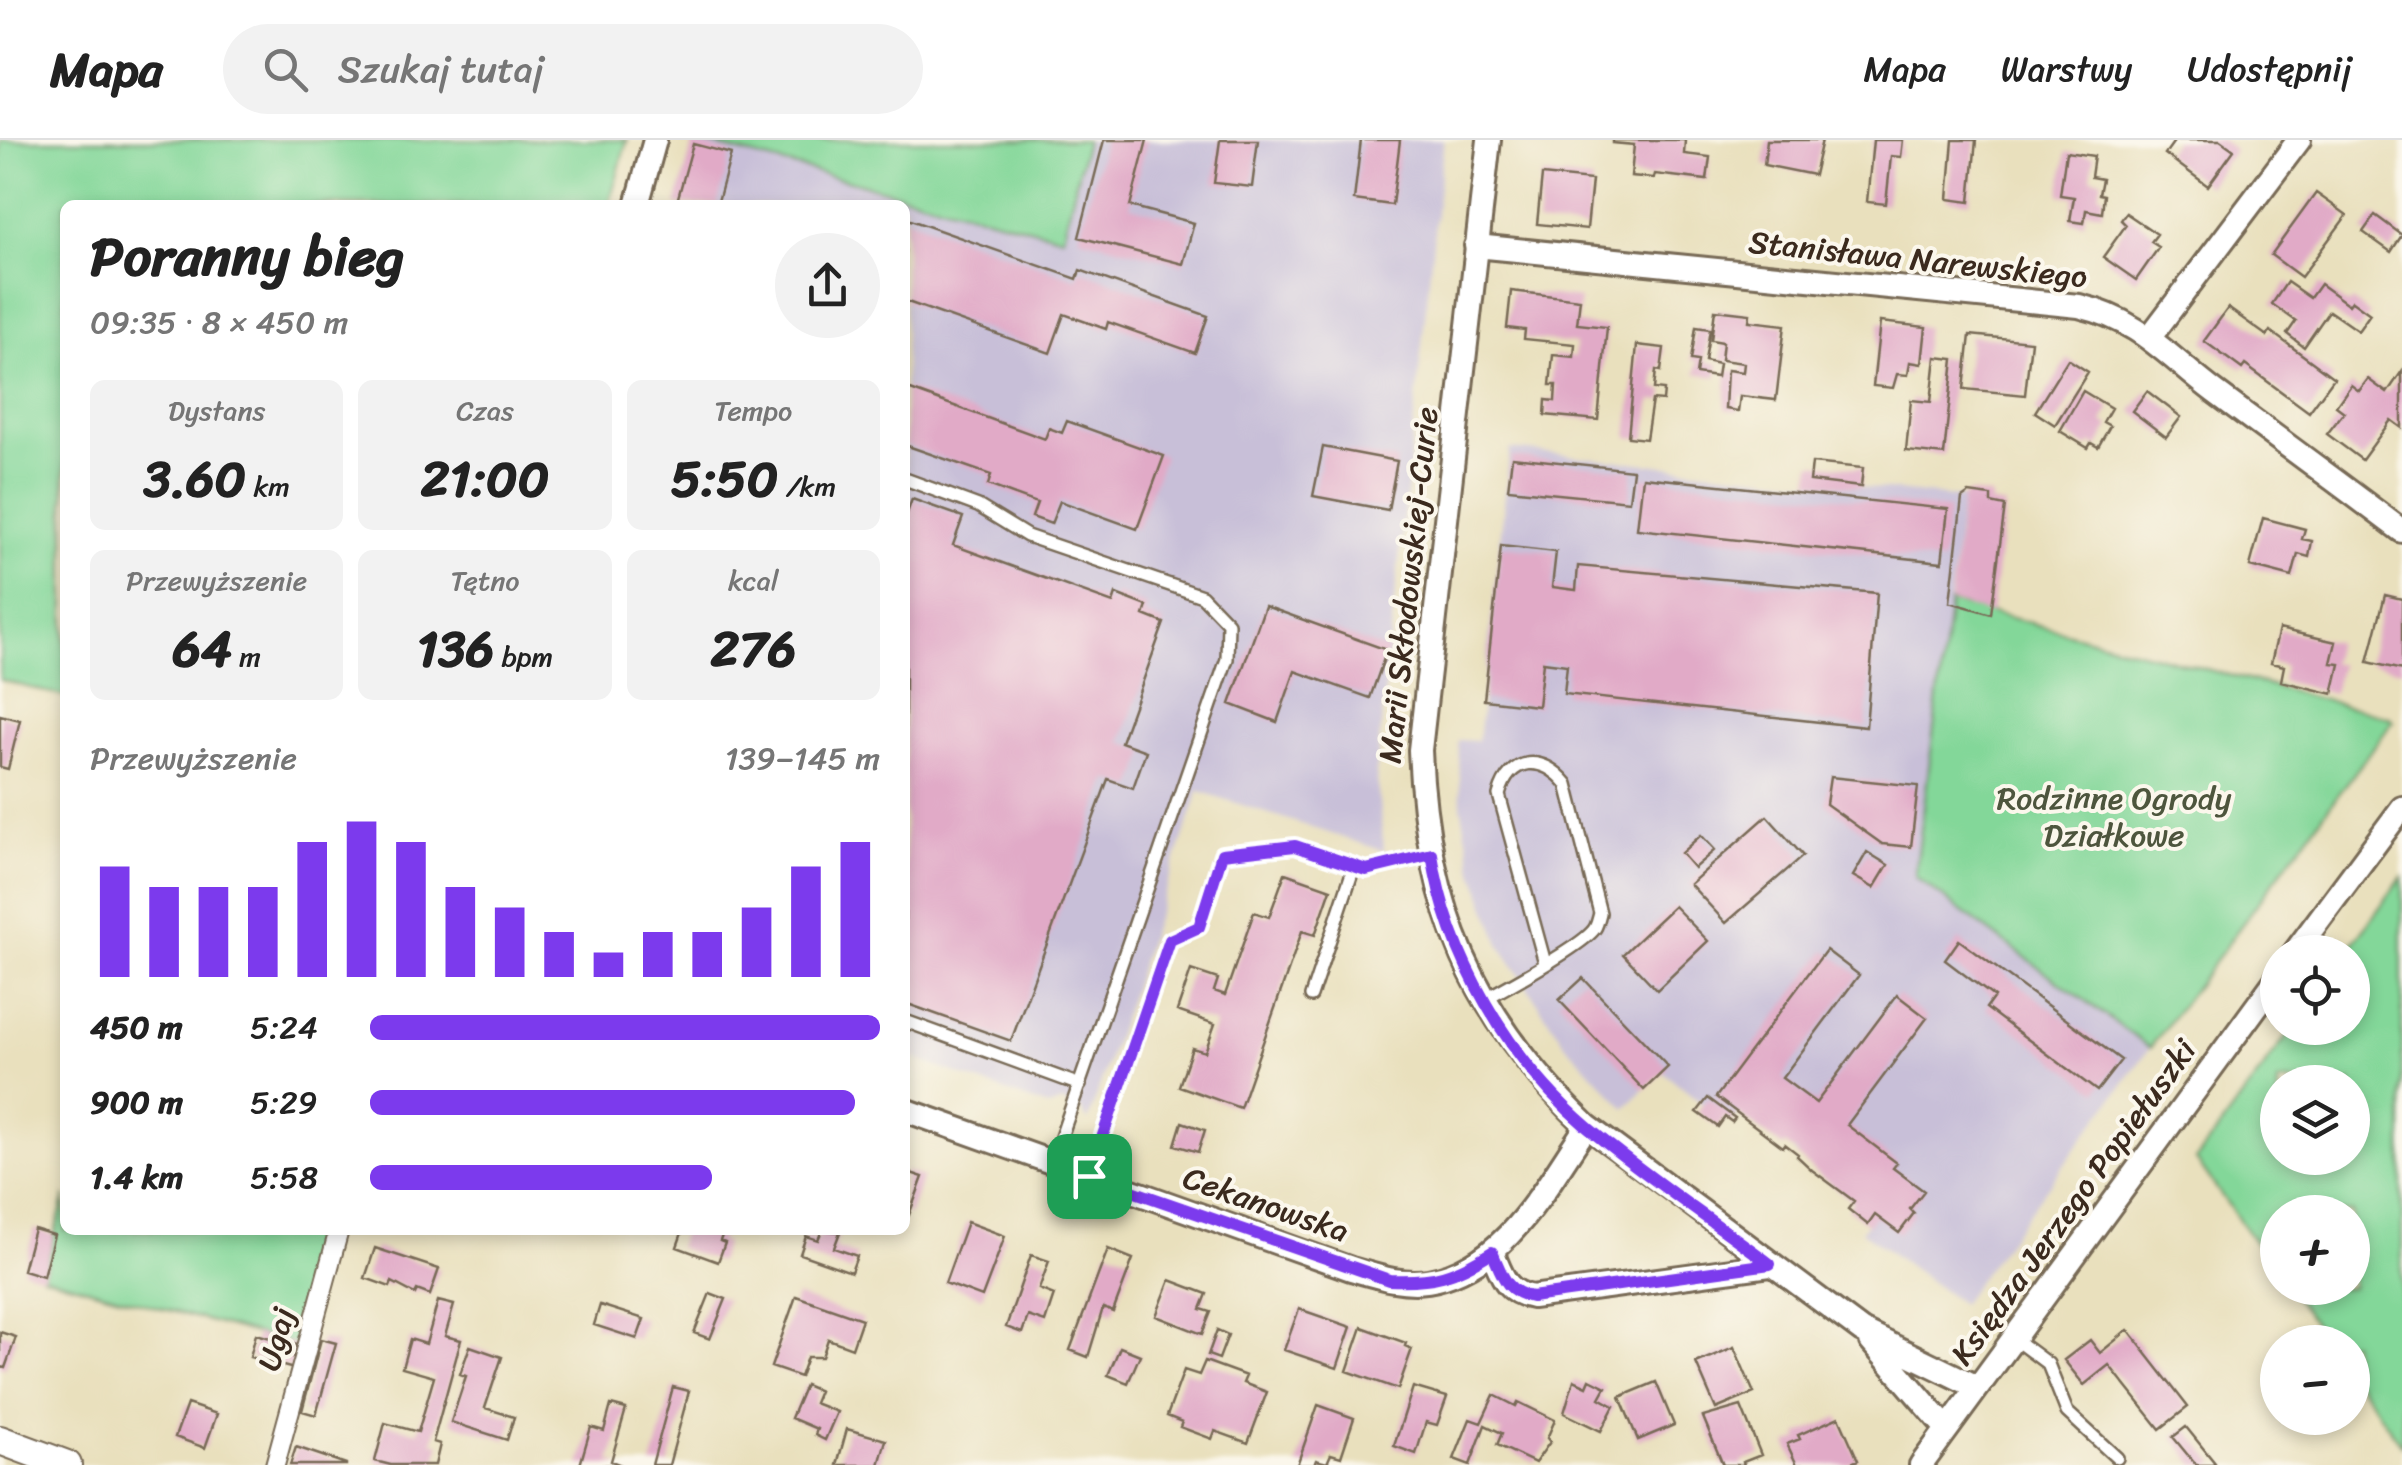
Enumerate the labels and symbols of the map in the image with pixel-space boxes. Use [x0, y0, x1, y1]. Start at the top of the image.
street label: Stanisława Narewskiego [1746, 213, 2090, 306]
street label: Marii Skłodowskiej-Curie [1361, 404, 1456, 766]
park label: Rodzinne Ogrody Działkowe [1997, 770, 2232, 864]
street label: Księdza Jerzego Popiełuszki [1935, 1026, 2213, 1378]
pin [1047, 1134, 1132, 1219]
street label: Cekanowska [1175, 1149, 1357, 1259]
street label: Ugaj [241, 1300, 312, 1377]

